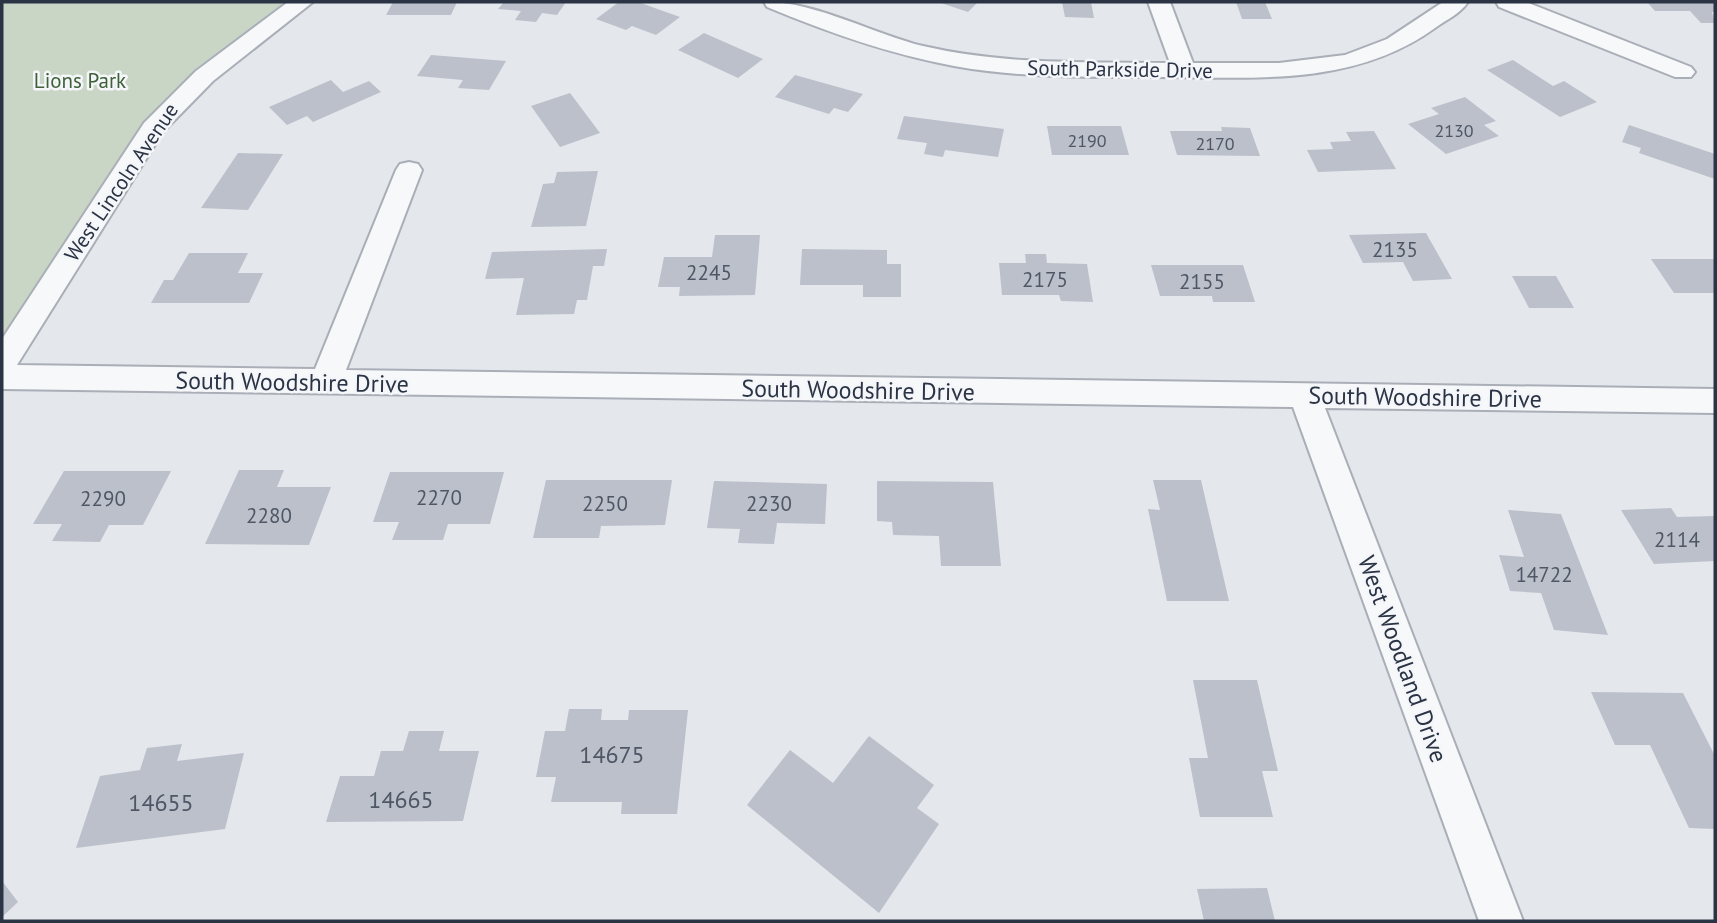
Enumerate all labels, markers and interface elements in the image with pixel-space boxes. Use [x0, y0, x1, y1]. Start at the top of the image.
street label: South Parkside Drive [1027, 54, 1213, 84]
park label: Lions Park [34, 67, 126, 94]
street label: West Lincoln Avenue [58, 98, 184, 266]
house number: 2130 [1434, 119, 1474, 142]
house number: 2190 [1067, 129, 1107, 152]
house number: 2170 [1195, 132, 1235, 155]
house number: 2135 [1372, 236, 1418, 263]
house number: 2245 [686, 259, 732, 286]
house number: 2175 [1022, 266, 1068, 293]
house number: 2155 [1179, 268, 1225, 295]
street label: South Woodshire Drive [175, 364, 409, 400]
street label: South Woodshire Drive [741, 372, 975, 408]
street label: South Woodshire Drive [1308, 379, 1542, 415]
house number: 2270 [416, 484, 462, 511]
house number: 2290 [80, 485, 126, 512]
house number: 2250 [582, 490, 628, 517]
house number: 2230 [746, 490, 792, 517]
house number: 2280 [246, 502, 292, 529]
house number: 2114 [1654, 526, 1700, 553]
street label: West Woodland Drive [1351, 551, 1455, 767]
house number: 14722 [1515, 561, 1573, 588]
house number: 14675 [579, 739, 645, 770]
house number: 14665 [368, 784, 434, 815]
house number: 14655 [128, 787, 194, 818]

